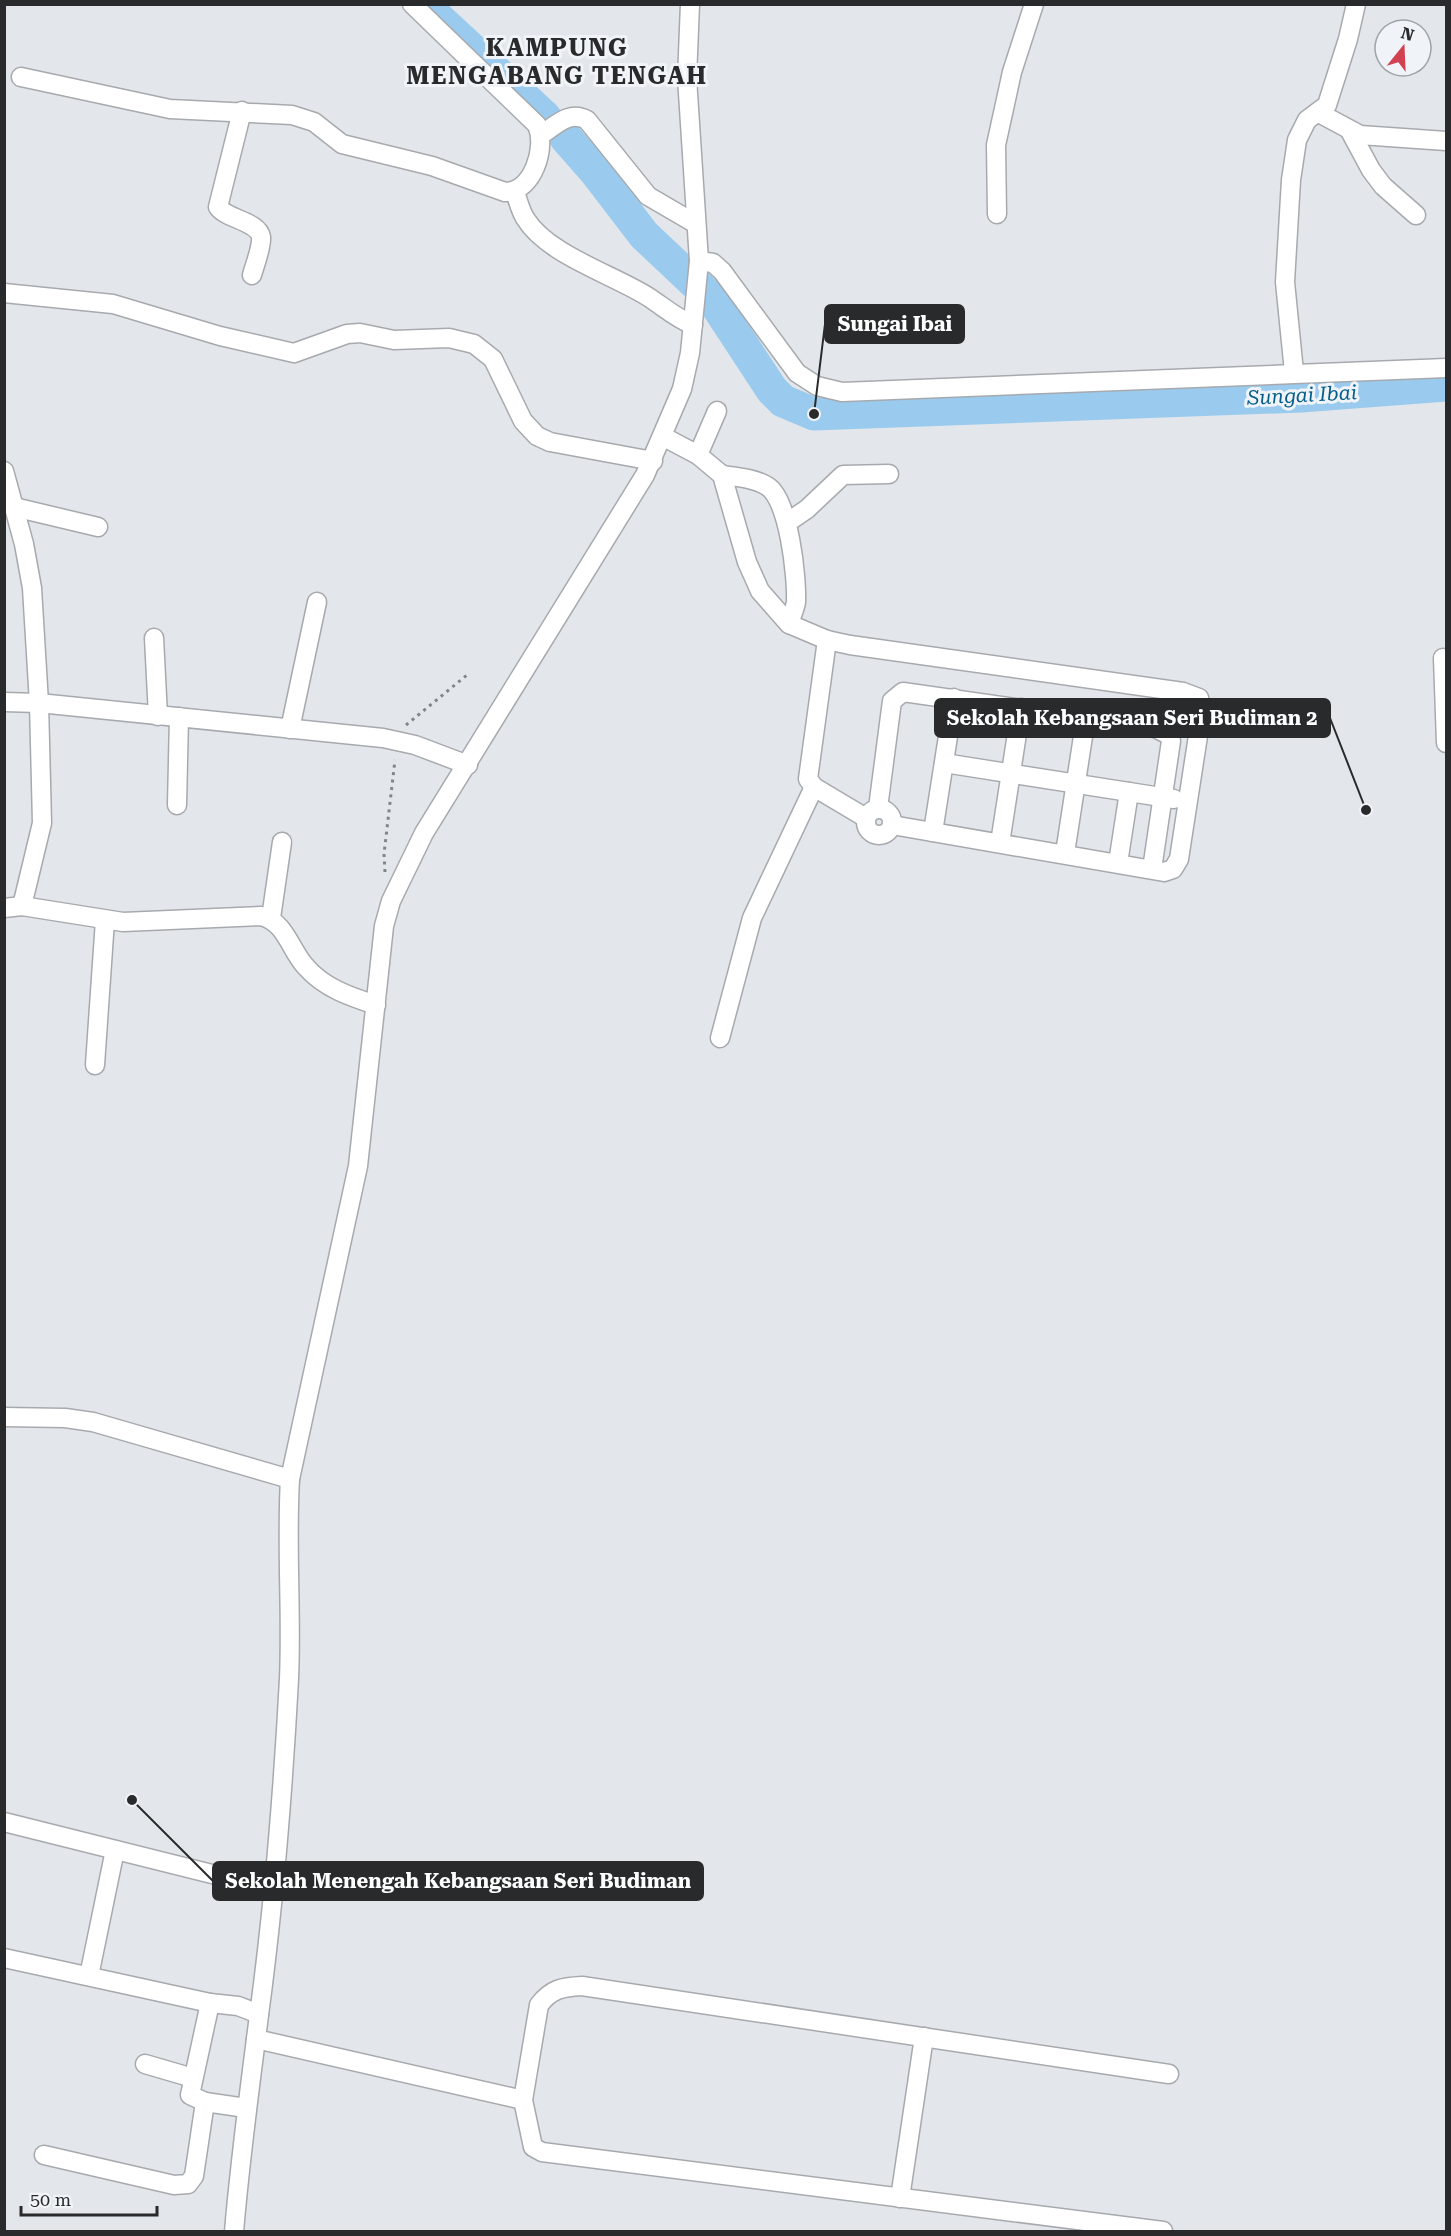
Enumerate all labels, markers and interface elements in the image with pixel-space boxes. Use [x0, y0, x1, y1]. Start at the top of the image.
north arrow [1373, 18, 1433, 78]
text: N [1399, 23, 1416, 45]
district label: KAMPUNG MENGABANG TENGAH [406, 34, 708, 90]
callout: Sungai Ibai [825, 305, 964, 343]
text: Sungai Ibai [838, 312, 953, 336]
water label: Sungai Ibai [1245, 380, 1358, 410]
callout: Sekolah Kebangsaan Seri Budiman 2 [935, 699, 1330, 737]
text: Sekolah Kebangsaan Seri Budiman 2 [947, 706, 1317, 730]
callout: Sekolah Menengah Kebangsaan Seri Budiman [213, 1862, 703, 1900]
text: Sekolah Menengah Kebangsaan Seri Budiman [225, 1869, 692, 1893]
scale bar [21, 2179, 158, 2217]
text: 50 m [30, 2189, 71, 2210]

